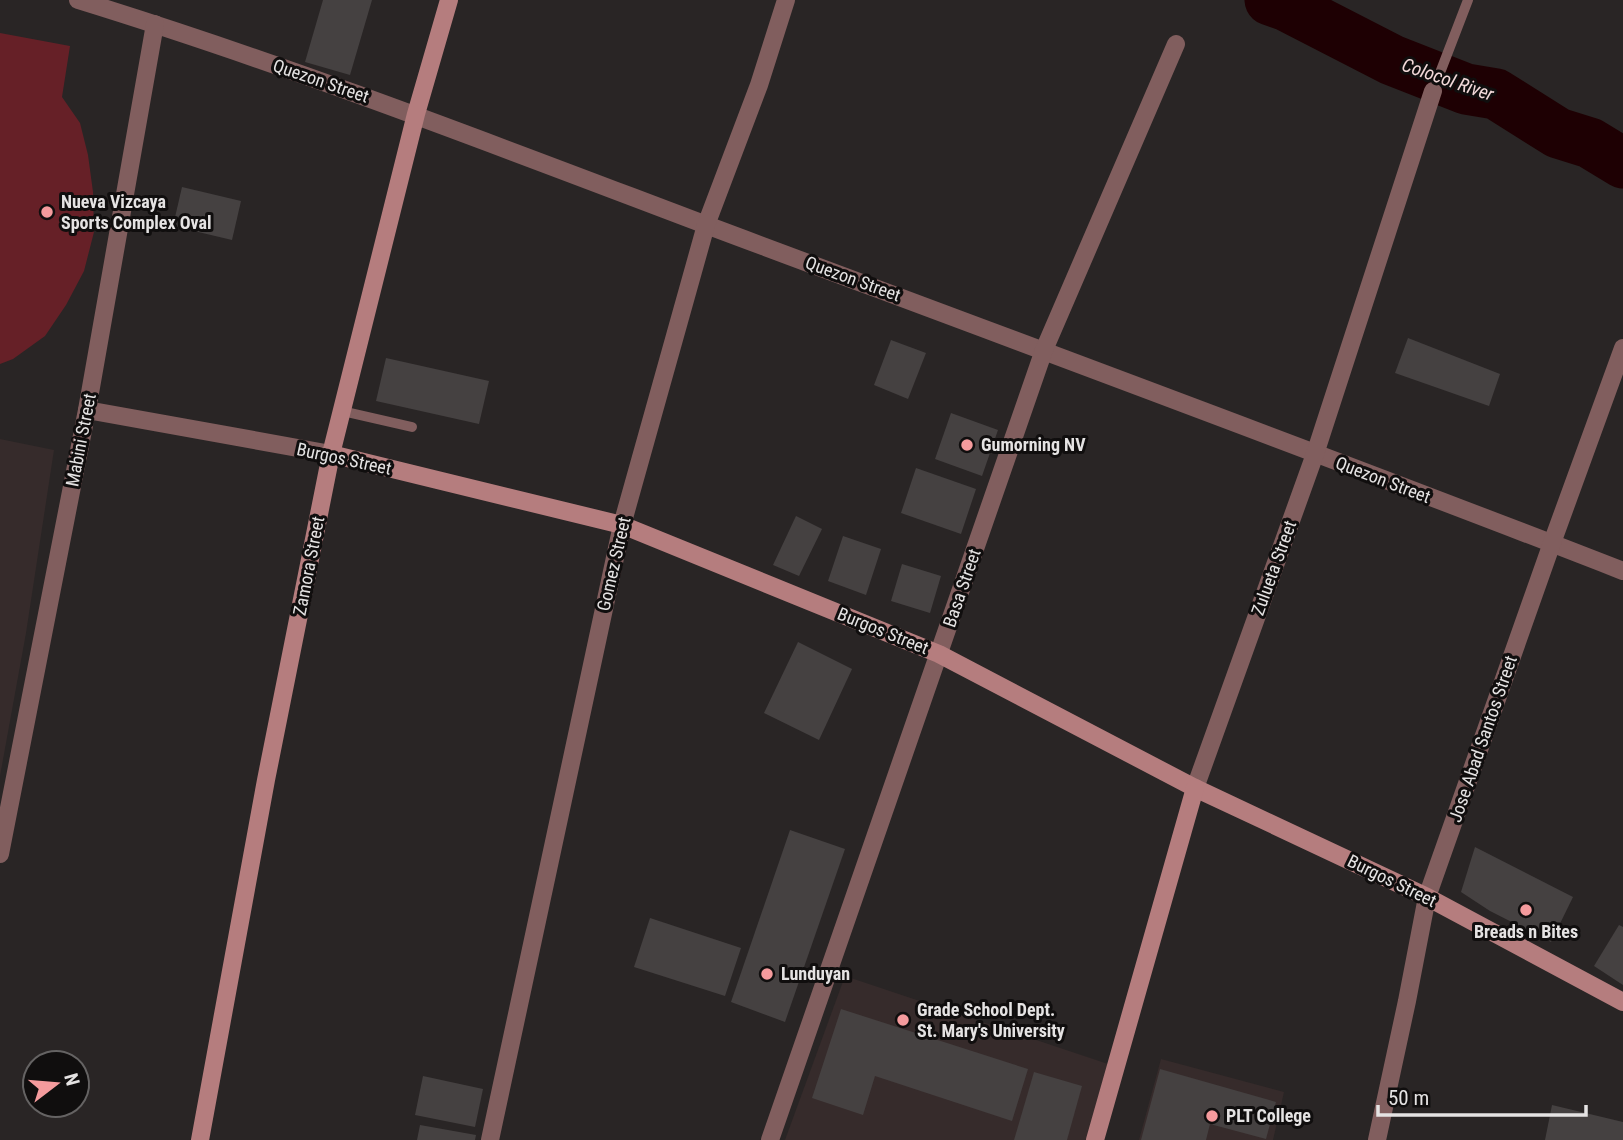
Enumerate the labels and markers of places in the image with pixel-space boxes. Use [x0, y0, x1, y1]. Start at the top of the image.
place label: Nueva Vizcaya Sports Complex Oval [61, 191, 212, 233]
marker: Nueva Vizcaya Sports Complex Oval [39, 204, 55, 220]
place label: Gumorning NV [981, 434, 1086, 455]
marker: Gumorning NV [959, 437, 975, 453]
marker: Breads n Bites [1518, 902, 1534, 918]
place label: Breads n Bites [1474, 921, 1578, 942]
place label: Lunduyan [781, 963, 850, 984]
marker: Lunduyan [759, 966, 775, 982]
place label: Grade School Dept. St. Mary's University [917, 999, 1065, 1041]
marker: Grade School Dept. St. Mary's University [895, 1012, 911, 1028]
place label: PLT College [1226, 1105, 1311, 1126]
marker: PLT College [1204, 1108, 1220, 1124]

